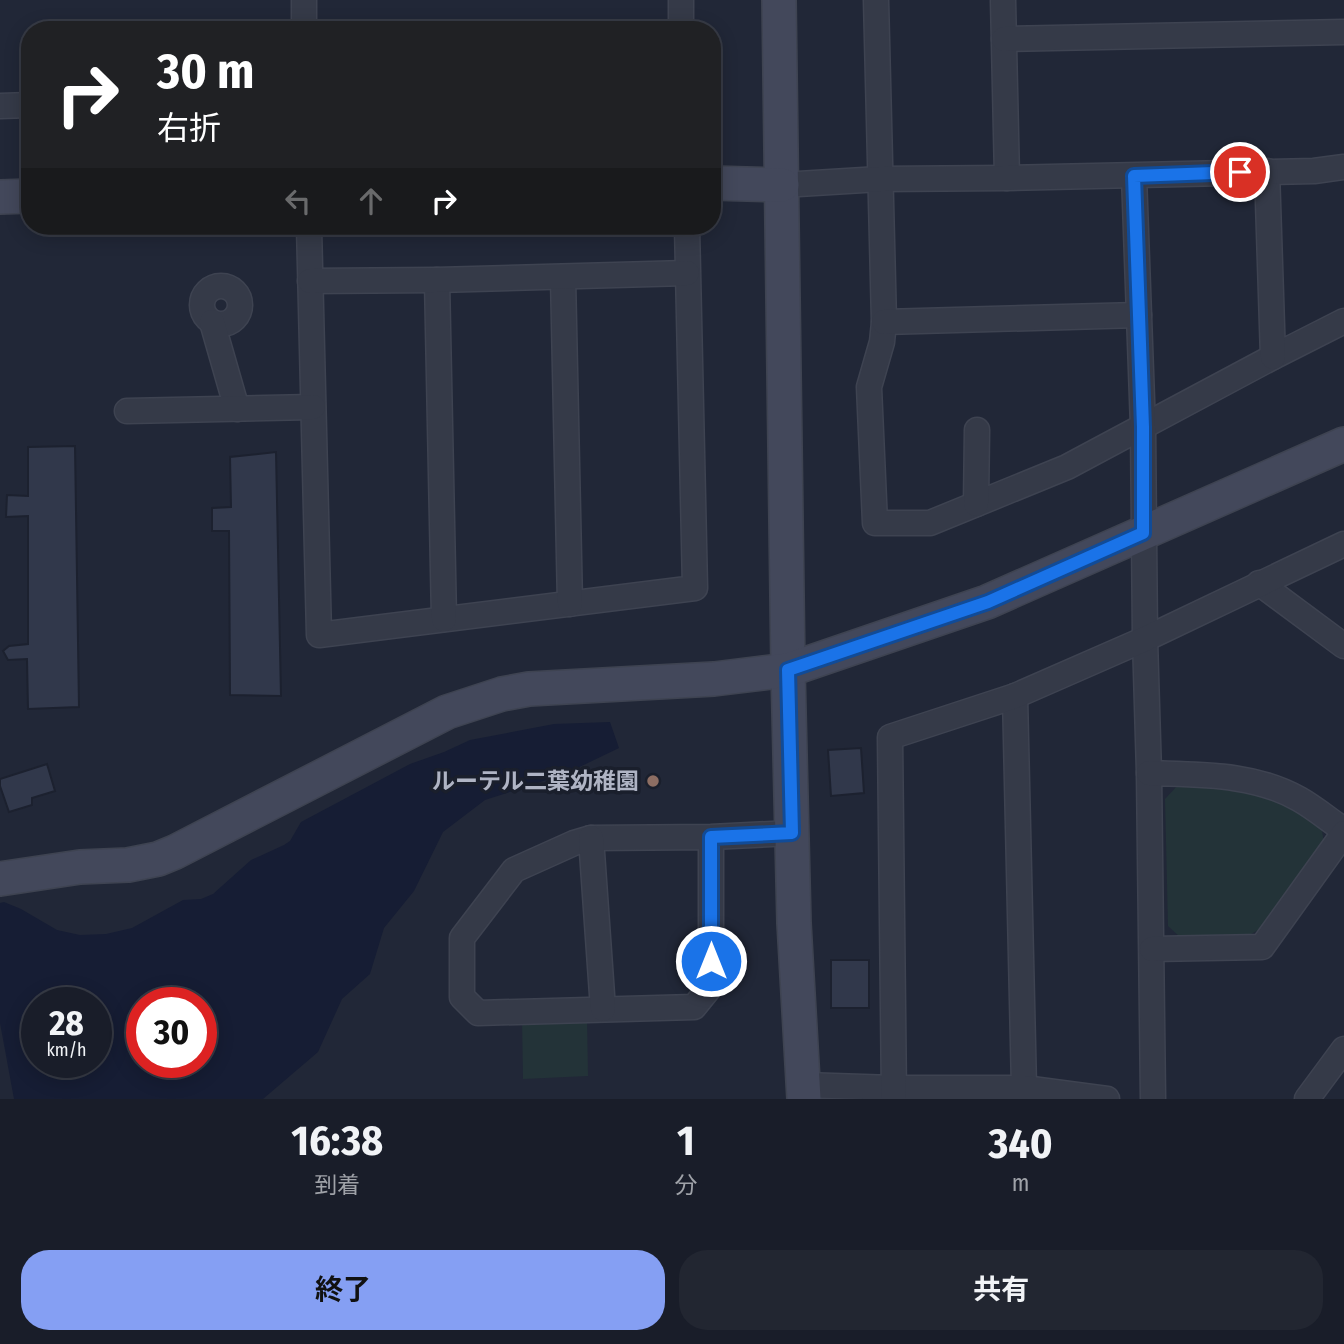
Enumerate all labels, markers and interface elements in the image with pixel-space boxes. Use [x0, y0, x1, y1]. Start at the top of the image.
text: 30 m [157, 42, 255, 101]
icon: right [42, 49, 133, 140]
text: 右折 [157, 109, 221, 147]
pin [1210, 142, 1270, 202]
icon: arrive [1221, 153, 1259, 191]
icon: left [279, 182, 317, 220]
icon: ahead [352, 182, 390, 220]
icon: right [425, 182, 463, 220]
place label: ルーテル二葉幼稚園 [432, 767, 639, 795]
marker: ルーテル二葉幼稚園 [645, 773, 661, 789]
position arrow [674, 924, 748, 998]
speed limit sign: 30 [126, 987, 217, 1078]
text: 28 [49, 1002, 84, 1044]
text: km/h [46, 1039, 87, 1061]
text: 16:38 [291, 1116, 383, 1166]
text: 1 [677, 1116, 695, 1166]
text: 340 [989, 1119, 1053, 1169]
text: m [1012, 1169, 1030, 1197]
text: 到着 [314, 1171, 360, 1199]
text: 分 [674, 1171, 697, 1199]
button: 終了 [21, 1250, 665, 1330]
button: 共有 [679, 1250, 1323, 1330]

